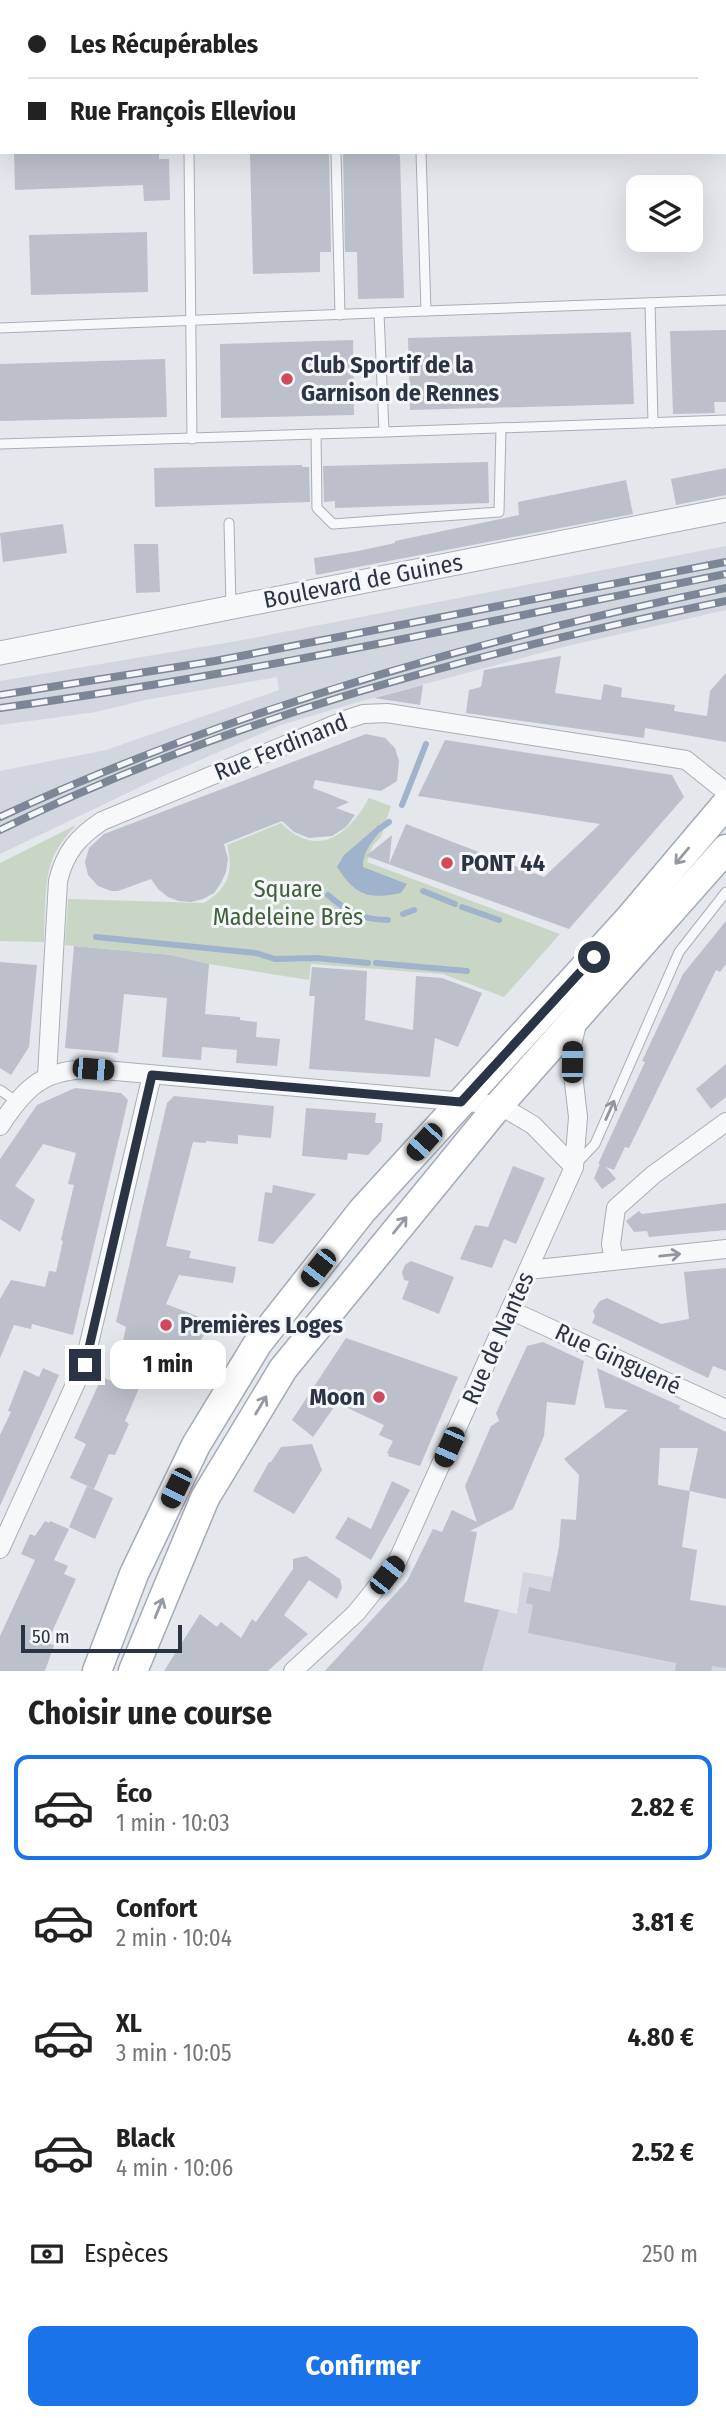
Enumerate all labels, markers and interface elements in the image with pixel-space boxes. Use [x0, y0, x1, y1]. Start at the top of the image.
text: Les Récupérables [70, 29, 258, 60]
text: Rue François Elleviou [70, 96, 296, 127]
map controls [626, 175, 703, 252]
button: layers [626, 175, 703, 252]
place label: Club Sportif de la Garnison de Rennes [301, 351, 499, 407]
marker: Club Sportif de la Garnison de Rennes [279, 371, 295, 387]
street label: Boulevard de Guines [261, 548, 465, 614]
street label: Rue Ferdinand [210, 708, 352, 786]
one-way arrow [674, 846, 690, 864]
place label: PONT 44 [461, 849, 545, 877]
marker: PONT 44 [439, 855, 455, 871]
park label: Square Madeleine Brès [213, 875, 363, 931]
route start [578, 941, 610, 973]
car [562, 1041, 583, 1083]
car [72, 1057, 115, 1081]
one-way arrow [604, 1100, 617, 1121]
car [403, 1119, 446, 1165]
one-way arrow [392, 1217, 407, 1235]
car [297, 1245, 340, 1291]
one-way arrow [658, 1248, 681, 1261]
street label: Rue de Nantes [456, 1267, 540, 1409]
place label: Premières Loges [180, 1311, 343, 1339]
marker: Premières Loges [158, 1317, 174, 1333]
street label: Rue Ginguené [551, 1318, 685, 1400]
callout: 1 min [110, 1340, 225, 1390]
route end [69, 1349, 101, 1381]
text: 1 min [143, 1350, 193, 1378]
place label: Moon [310, 1383, 365, 1411]
marker: Moon [371, 1389, 387, 1405]
one-way arrow [254, 1396, 268, 1416]
car [431, 1424, 468, 1470]
car [158, 1465, 195, 1511]
car [366, 1552, 409, 1598]
one-way arrow [154, 1598, 167, 1619]
scale bar [21, 1622, 182, 1654]
text: 50 m [32, 1625, 70, 1648]
text: Choisir une course [28, 1694, 272, 1732]
icon: car [32, 1776, 95, 1839]
text: Éco [116, 1778, 153, 1809]
text: 2.82 € [631, 1792, 694, 1823]
text: 1 min · 10:03 [116, 1809, 230, 1837]
icon: car [32, 1891, 95, 1954]
text: Confort [116, 1893, 197, 1924]
text: 3.81 € [632, 1907, 694, 1938]
text: 2 min · 10:04 [116, 1924, 232, 1952]
icon: car [32, 2006, 95, 2069]
text: XL [116, 2008, 142, 2039]
text: 4.80 € [627, 2022, 694, 2053]
text: 3 min · 10:05 [116, 2039, 231, 2067]
icon: car [32, 2121, 95, 2184]
text: Black [116, 2123, 175, 2154]
text: 2.52 € [632, 2137, 694, 2168]
text: 4 min · 10:06 [116, 2154, 233, 2182]
icon: cash [28, 2235, 66, 2273]
text: Espèces [84, 2238, 168, 2269]
text: 250 m [642, 2240, 698, 2268]
button: Confirmer [28, 2326, 698, 2406]

